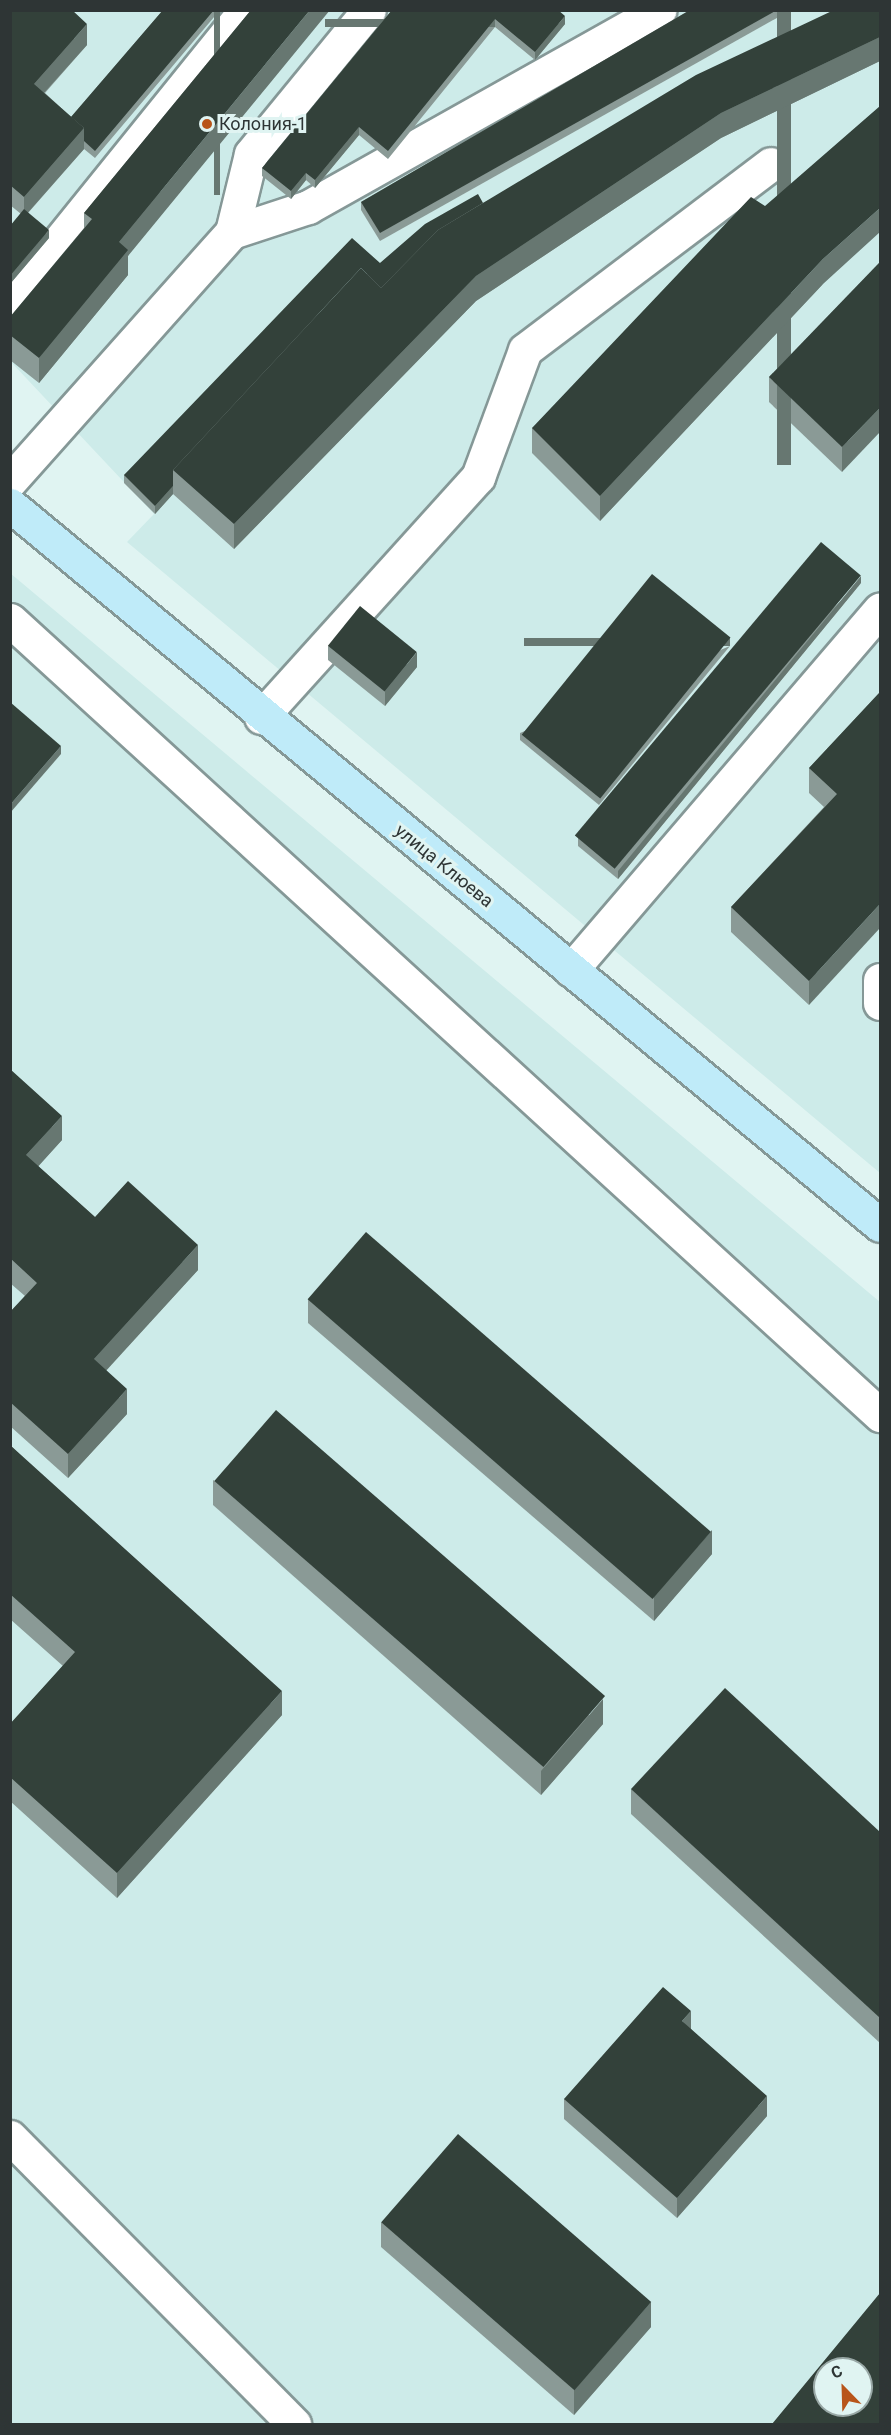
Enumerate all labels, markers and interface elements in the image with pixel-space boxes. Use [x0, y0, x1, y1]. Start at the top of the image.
place label: Колония-1 [219, 113, 307, 135]
marker: Колония-1 [200, 117, 214, 131]
street label: улица Клюева [391, 820, 497, 912]
north arrow [813, 2357, 873, 2417]
text: С [828, 2361, 845, 2383]

